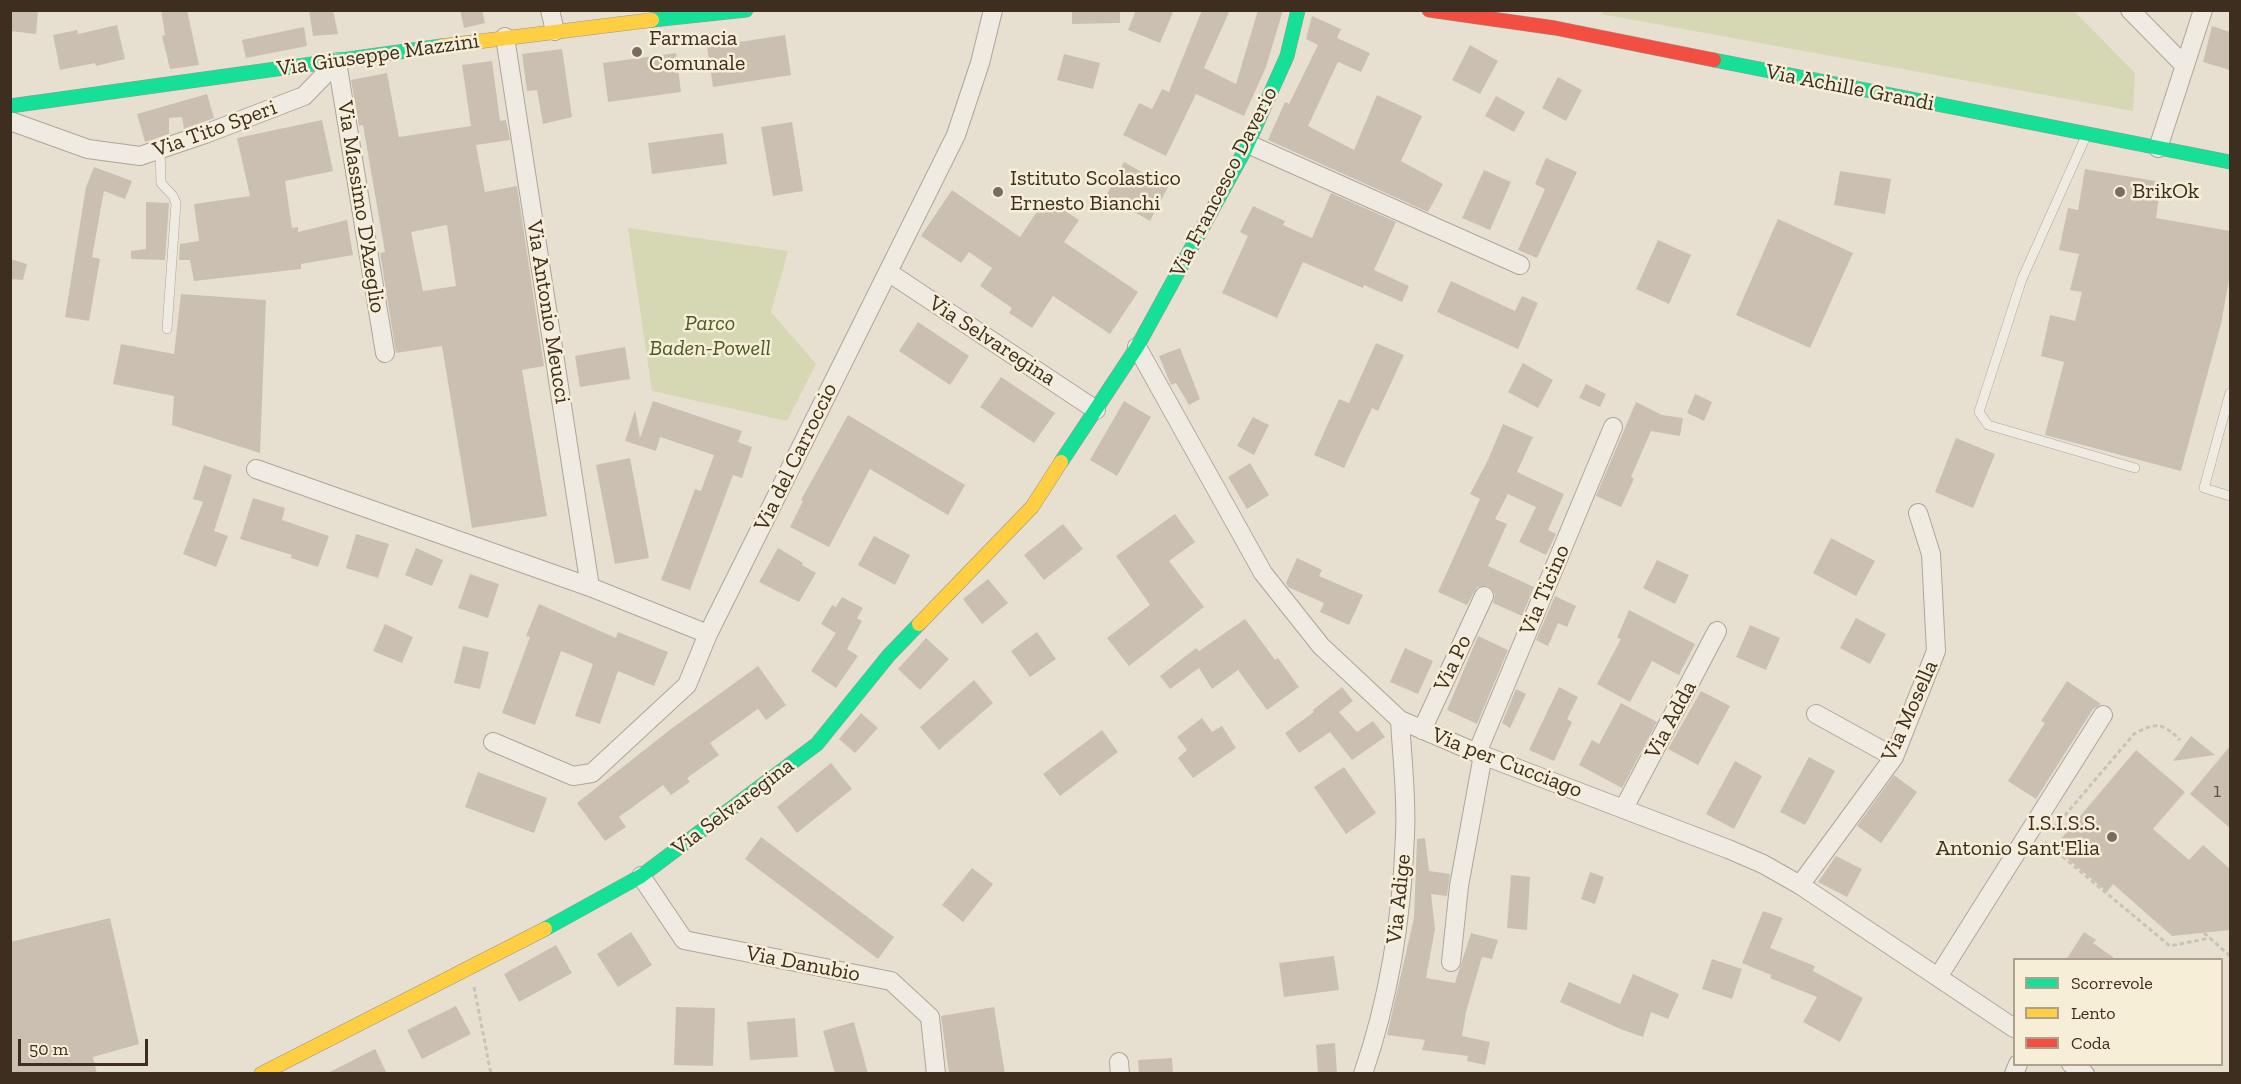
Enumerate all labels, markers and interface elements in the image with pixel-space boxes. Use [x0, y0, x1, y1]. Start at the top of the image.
place label: Farmacia Comunale [649, 26, 745, 78]
street label: Via Giuseppe Mazzini [275, 28, 481, 82]
marker: Farmacia Comunale [630, 45, 644, 59]
street label: Via Achille Grandi [1763, 59, 1937, 117]
street label: Via Francesco Daverio [1164, 82, 1284, 282]
street label: Via Tito Speri [150, 94, 280, 164]
street label: Via Massimo D'Azeglio [331, 99, 391, 315]
place label: Istituto Scolastico Ernesto Bianchi [1010, 166, 1181, 218]
place label: BrikOk [2132, 179, 2199, 205]
marker: Istituto Scolastico Ernesto Bianchi [991, 185, 1005, 199]
marker: BrikOk [2113, 185, 2127, 199]
street label: Via Antonio Meucci [520, 219, 576, 405]
street label: Via Selvaregina [924, 290, 1060, 392]
park label: Parco Baden-Powell [649, 311, 771, 362]
street label: Via del Carroccio [749, 379, 843, 535]
street label: Via Ticino [1514, 541, 1576, 639]
street label: Via Po [1429, 631, 1477, 695]
street label: Via Mosella [1876, 656, 1944, 766]
street label: Via Adda [1640, 677, 1702, 763]
street label: Via per Cucciago [1428, 722, 1586, 804]
street label: Via Selvaregina [667, 753, 799, 861]
house number: 1 [2213, 779, 2221, 803]
place label: I.S.I.S.S. Antonio Sant'Elia [1936, 811, 2100, 862]
marker: I.S.I.S.S. Antonio Sant'Elia [2105, 830, 2119, 844]
street label: Via Adige [1381, 853, 1417, 945]
street label: Via Danubio [744, 940, 862, 988]
legend [2013, 958, 2223, 1066]
text: Scorrevole [2071, 972, 2153, 994]
text: Lento [2071, 1002, 2116, 1024]
scale bar [21, 1027, 152, 1065]
text: Coda [2071, 1032, 2110, 1054]
text: 50 m [29, 1038, 68, 1060]

